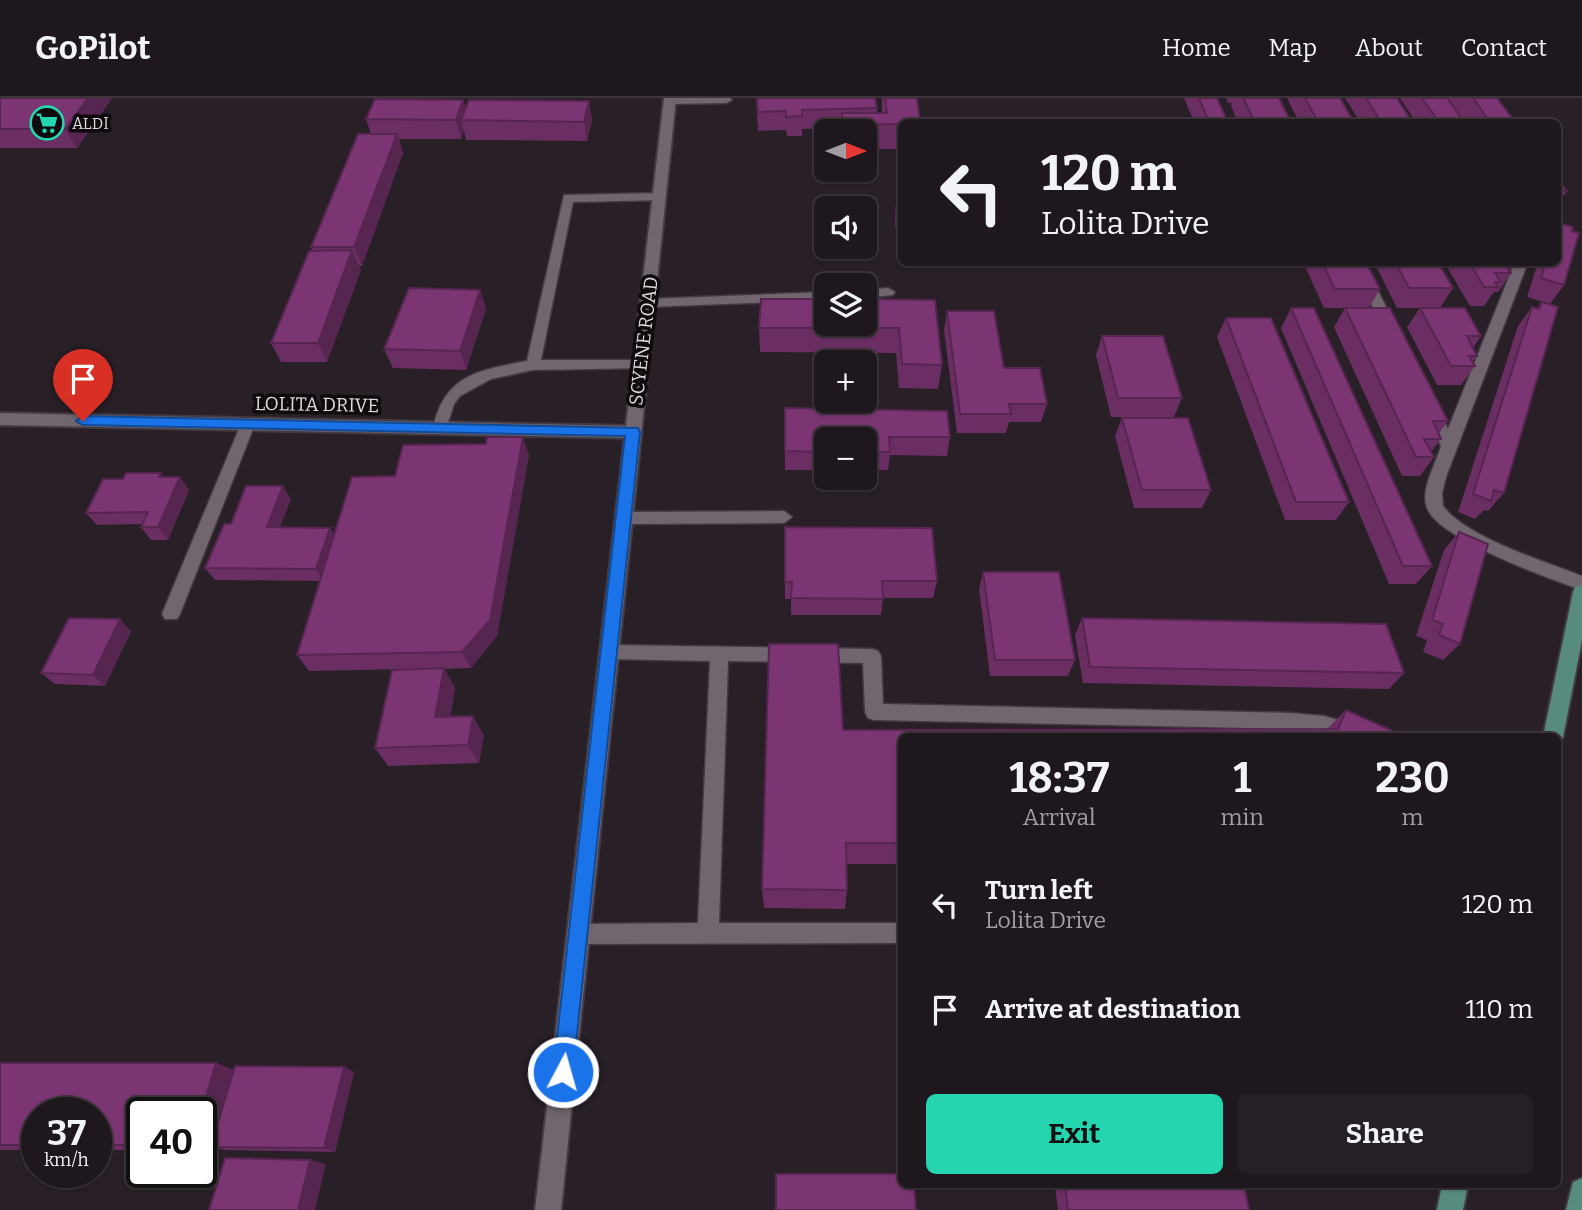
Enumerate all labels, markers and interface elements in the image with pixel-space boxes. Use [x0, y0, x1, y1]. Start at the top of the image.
text: GoPilot [35, 28, 151, 68]
text: Home [1162, 34, 1231, 62]
text: Map [1269, 34, 1317, 62]
text: About [1355, 34, 1423, 62]
text: Contact [1461, 34, 1547, 62]
supermarket icon: ALDI [28, 104, 66, 142]
place label: ALDI [72, 114, 109, 133]
north arrow [814, 119, 877, 182]
map controls [814, 119, 877, 490]
text: 120 m [1041, 144, 1176, 203]
icon: left [926, 147, 1017, 238]
button: sound [814, 196, 877, 259]
text: Lolita Drive [1041, 204, 1209, 242]
button: layers [814, 273, 877, 336]
street label: SCYENE ROAD [624, 275, 663, 407]
pin [53, 349, 113, 421]
button: + [814, 350, 877, 413]
icon: arrive [64, 360, 102, 398]
street label: LOLITA DRIVE [255, 392, 379, 417]
button: − [814, 427, 877, 490]
text: 18:37 [1009, 753, 1109, 803]
text: 1 [1233, 753, 1251, 803]
text: 230 [1375, 753, 1450, 803]
text: Arrival [1023, 803, 1096, 831]
text: min [1221, 803, 1264, 831]
text: m [1401, 803, 1423, 831]
text: Turn left [985, 875, 1093, 906]
icon: left [926, 886, 964, 924]
text: 120 m [1462, 889, 1533, 920]
text: Lolita Drive [985, 906, 1106, 934]
icon: arrive [926, 991, 964, 1029]
text: Arrive at destination [985, 994, 1240, 1025]
text: 110 m [1465, 994, 1533, 1025]
position arrow [526, 1035, 600, 1109]
button: Exit [926, 1094, 1223, 1174]
button: Share [1237, 1094, 1533, 1174]
speed limit sign: 40 [126, 1097, 217, 1188]
text: 37 [47, 1112, 86, 1154]
text: km/h [44, 1149, 89, 1171]

